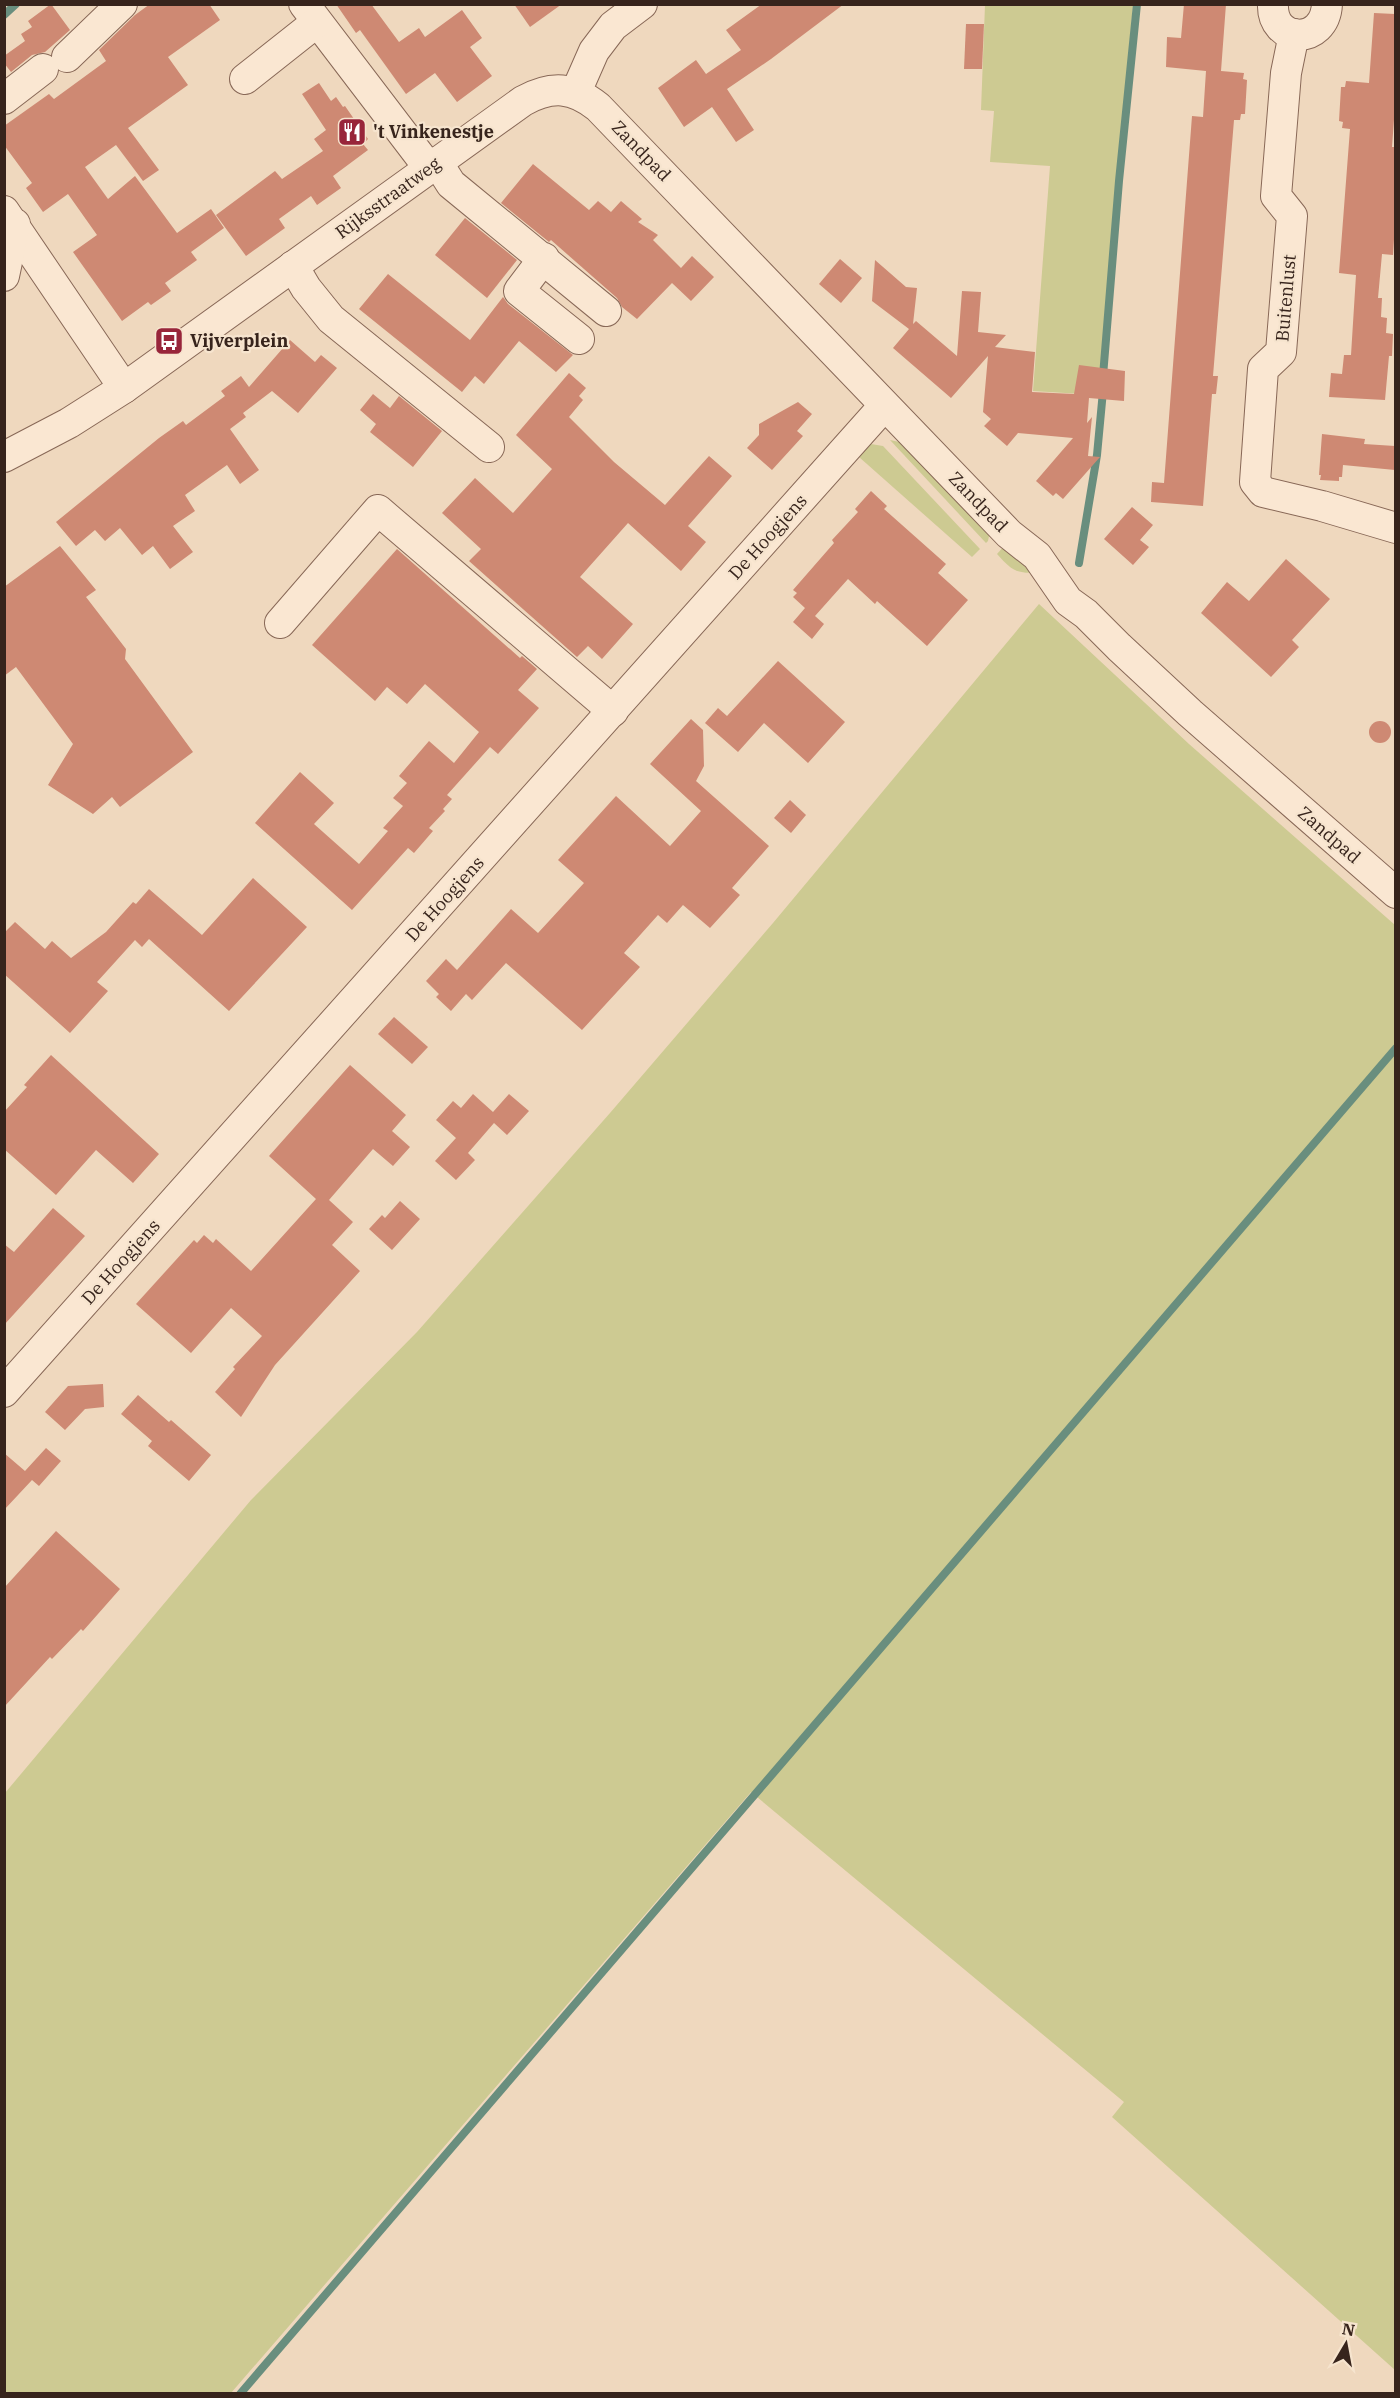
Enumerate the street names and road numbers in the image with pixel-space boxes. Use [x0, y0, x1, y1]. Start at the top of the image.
street label: Zandpad [607, 115, 676, 186]
street label: Rijksstraatweg [331, 152, 445, 243]
street label: Buitenlust [1270, 253, 1301, 343]
street label: Zandpad [944, 466, 1013, 537]
street label: De Hoogjens [723, 489, 812, 584]
street label: Zandpad [1293, 801, 1365, 868]
street label: De Hoogjens [400, 851, 489, 946]
street label: De Hoogjens [76, 1214, 165, 1309]

